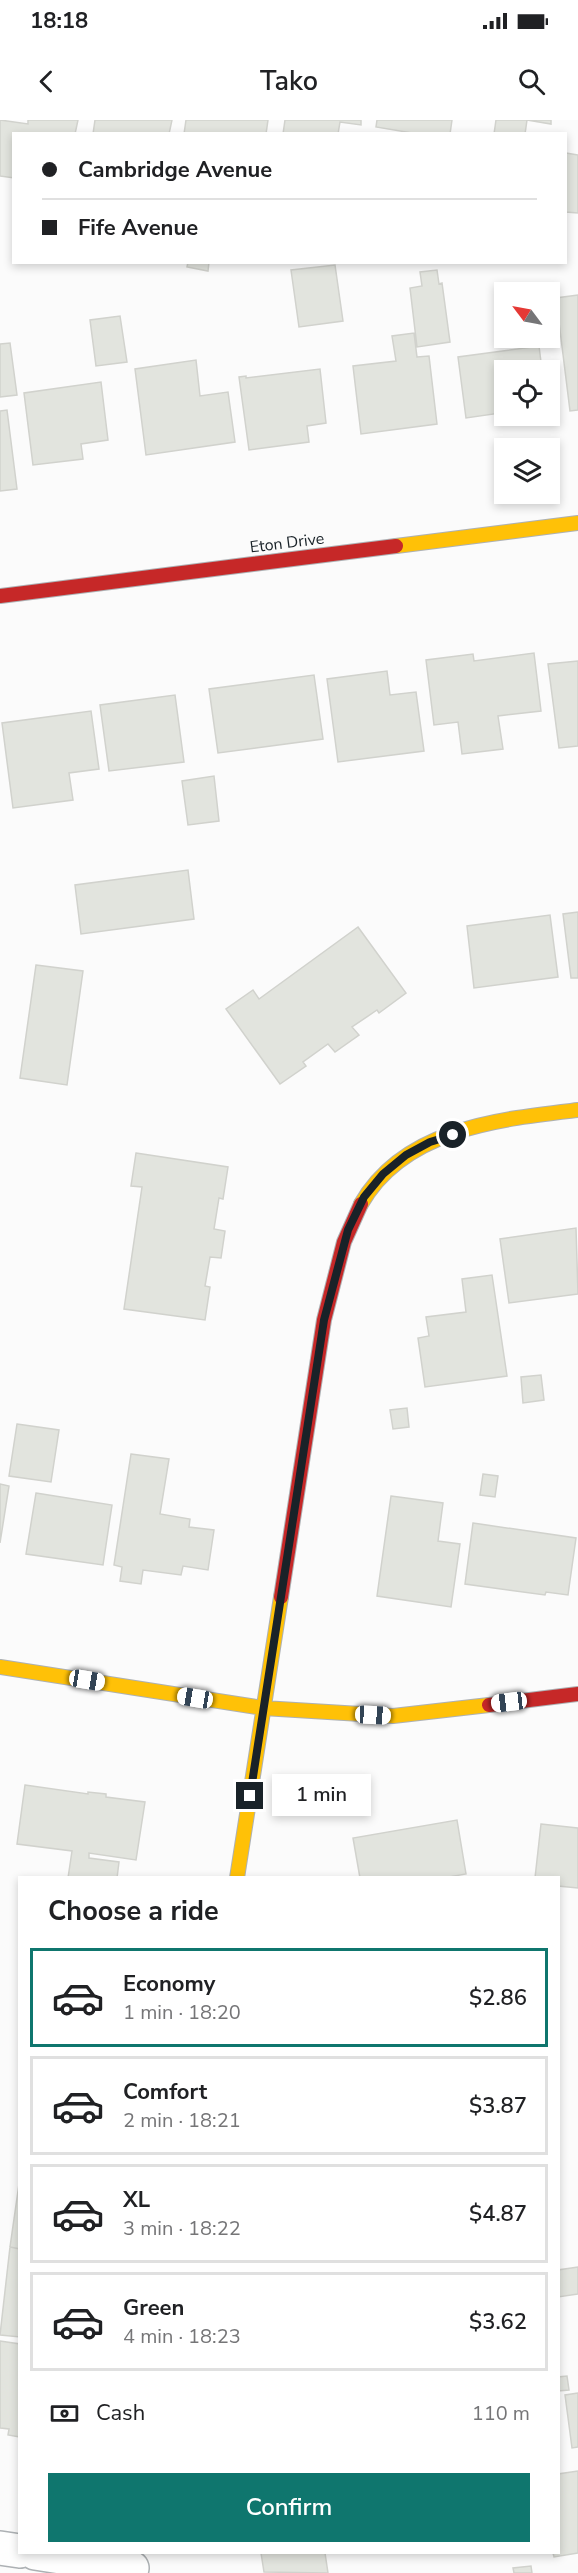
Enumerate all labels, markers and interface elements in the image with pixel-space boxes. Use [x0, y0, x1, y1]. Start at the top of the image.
text: 18:18 [30, 6, 88, 36]
text: Tako [260, 63, 318, 100]
icon: back [30, 65, 63, 98]
icon: search [515, 65, 548, 98]
text: Cambridge Avenue [78, 155, 272, 185]
text: Fife Avenue [78, 213, 198, 243]
north arrow [494, 282, 560, 348]
map controls [494, 282, 560, 504]
button: locate [494, 360, 560, 426]
button: layers [494, 438, 560, 504]
street label: Eton Drive [249, 528, 325, 558]
route start [439, 1121, 466, 1148]
car [68, 1668, 106, 1692]
car [176, 1686, 214, 1710]
car [490, 1691, 528, 1713]
car [355, 1705, 391, 1725]
callout: 1 min [271, 1775, 370, 1817]
text: 1 min [296, 1781, 347, 1808]
route end [236, 1782, 263, 1809]
text: Choose a ride [48, 1893, 219, 1930]
text: Economy [123, 1969, 215, 1999]
icon: car [51, 1971, 105, 2025]
text: $2.86 [469, 1983, 527, 2013]
text: 1 min · 18:20 [123, 1999, 241, 2026]
text: Comfort [123, 2077, 207, 2107]
icon: car [51, 2079, 105, 2133]
text: $3.87 [469, 2091, 527, 2121]
text: 2 min · 18:21 [123, 2107, 241, 2134]
text: XL [123, 2185, 150, 2215]
icon: car [51, 2187, 105, 2241]
text: $4.87 [469, 2199, 527, 2229]
text: 3 min · 18:22 [123, 2215, 241, 2242]
text: Green [123, 2293, 184, 2323]
icon: car [51, 2295, 105, 2349]
text: $3.62 [469, 2307, 527, 2337]
text: 4 min · 18:23 [123, 2323, 241, 2350]
icon: cash [48, 2397, 81, 2430]
text: Cash [96, 2398, 145, 2428]
text: 110 m [472, 2400, 530, 2427]
button: Confirm [48, 2473, 530, 2542]

